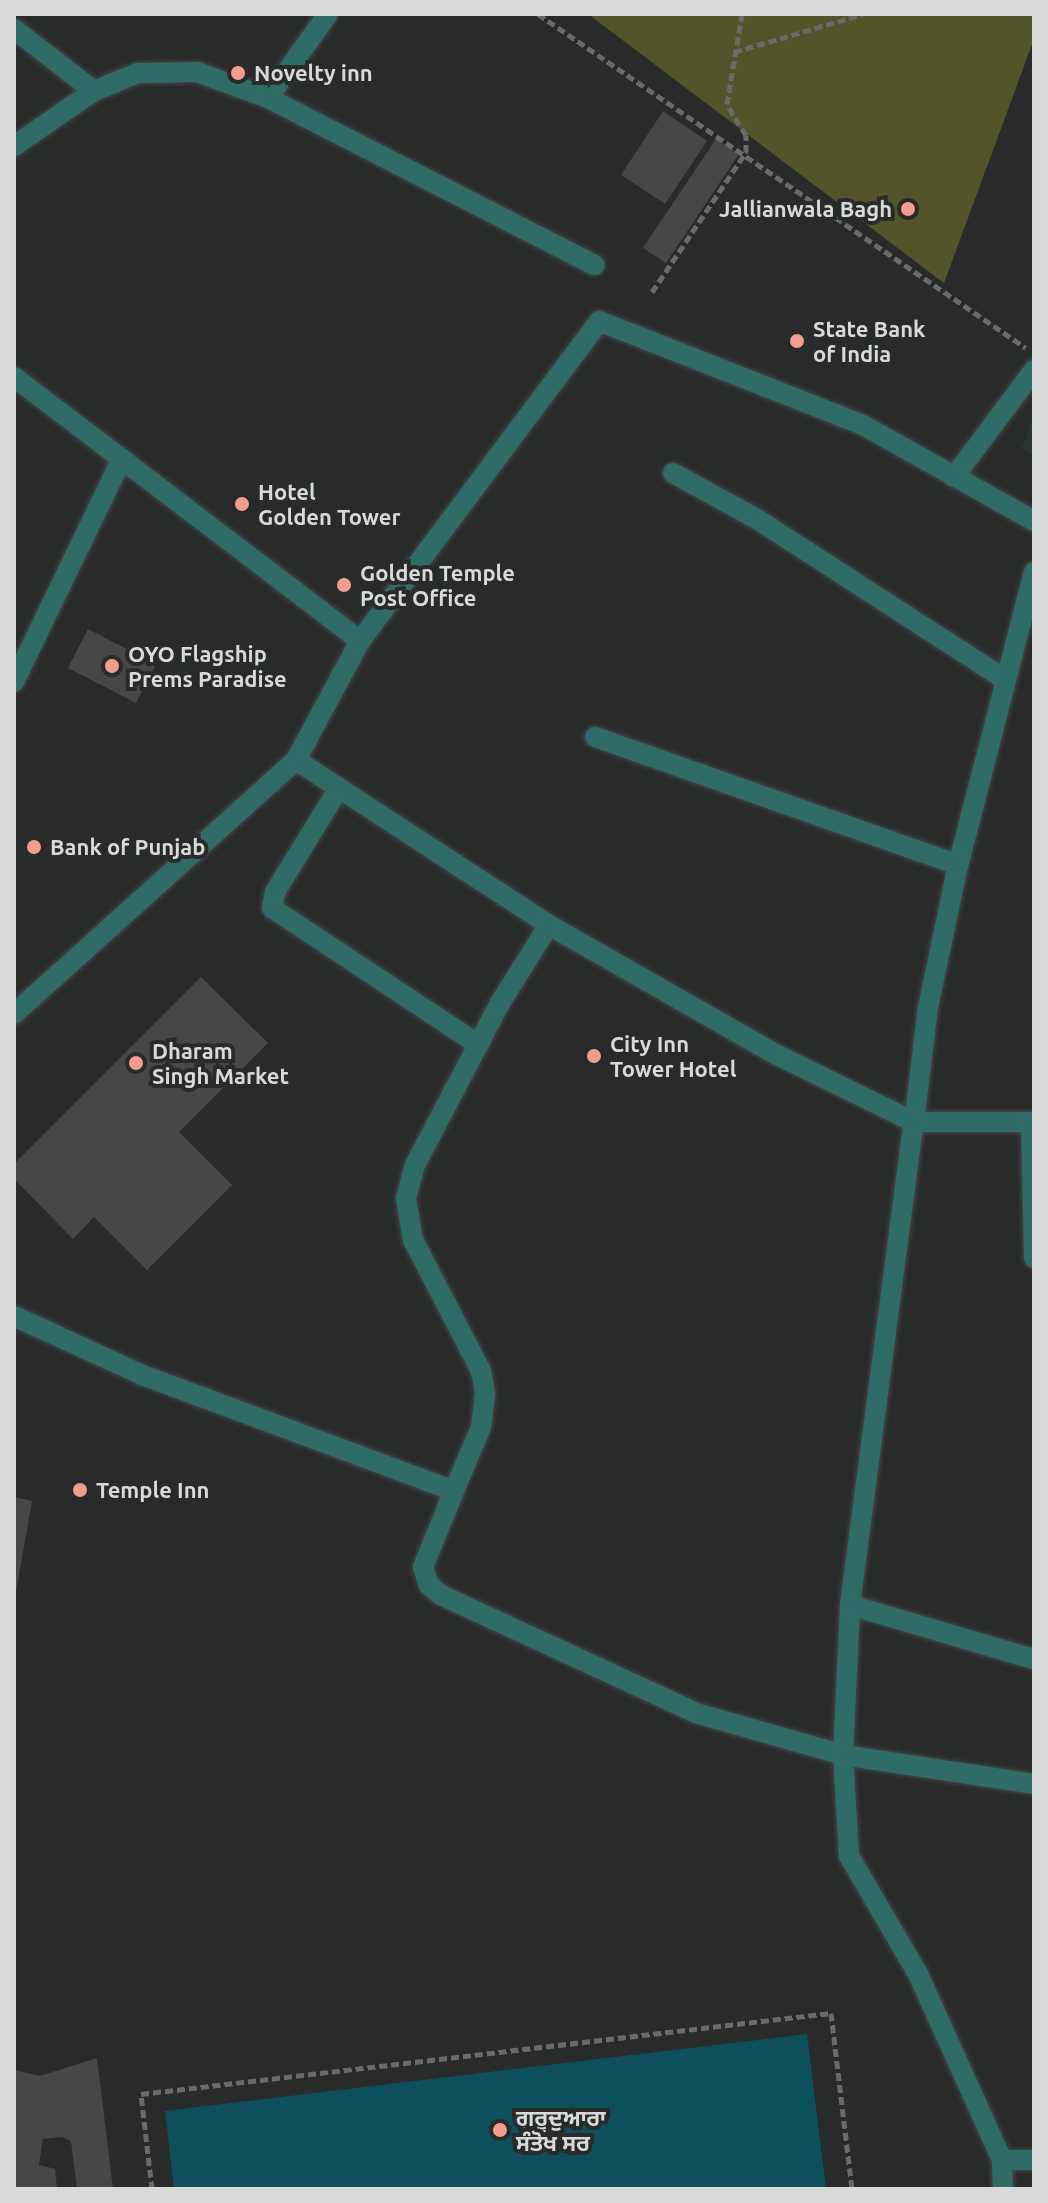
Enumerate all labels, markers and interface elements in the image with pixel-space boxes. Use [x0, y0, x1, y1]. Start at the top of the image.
place label: Novelty inn [254, 60, 373, 86]
marker: Novelty inn [229, 64, 247, 82]
place label: Jallianwala Bagh [719, 196, 892, 222]
marker: Jallianwala Bagh [899, 200, 917, 218]
place label: State Bank of India [813, 315, 925, 366]
marker: State Bank of India [788, 332, 806, 350]
place label: Hotel Golden Tower [258, 478, 401, 530]
marker: Hotel Golden Tower [233, 495, 251, 513]
place label: Golden Temple Post Office [360, 559, 515, 610]
marker: Golden Temple Post Office [335, 576, 353, 594]
place label: OYO Flagship Prems Paradise [128, 640, 287, 692]
marker: OYO Flagship Prems Paradise [103, 657, 121, 675]
place label: Bank of Punjab [50, 834, 205, 860]
marker: Bank of Punjab [25, 838, 43, 856]
place label: City Inn Tower Hotel [610, 1030, 736, 1082]
place label: Dharam Singh Market [152, 1037, 289, 1088]
marker: City Inn Tower Hotel [585, 1047, 603, 1065]
marker: Dharam Singh Market [127, 1054, 145, 1072]
place label: Temple Inn [96, 1477, 209, 1503]
marker: Temple Inn [71, 1481, 89, 1499]
place label: ਗੁਰੂਦੁਆਰਾ ਸੰਤੋਖ ਸਰ [516, 2104, 606, 2156]
marker: ਗੁਰੂਦੁਆਰਾ ਸੰਤੋਖ ਸਰ [491, 2121, 509, 2139]

